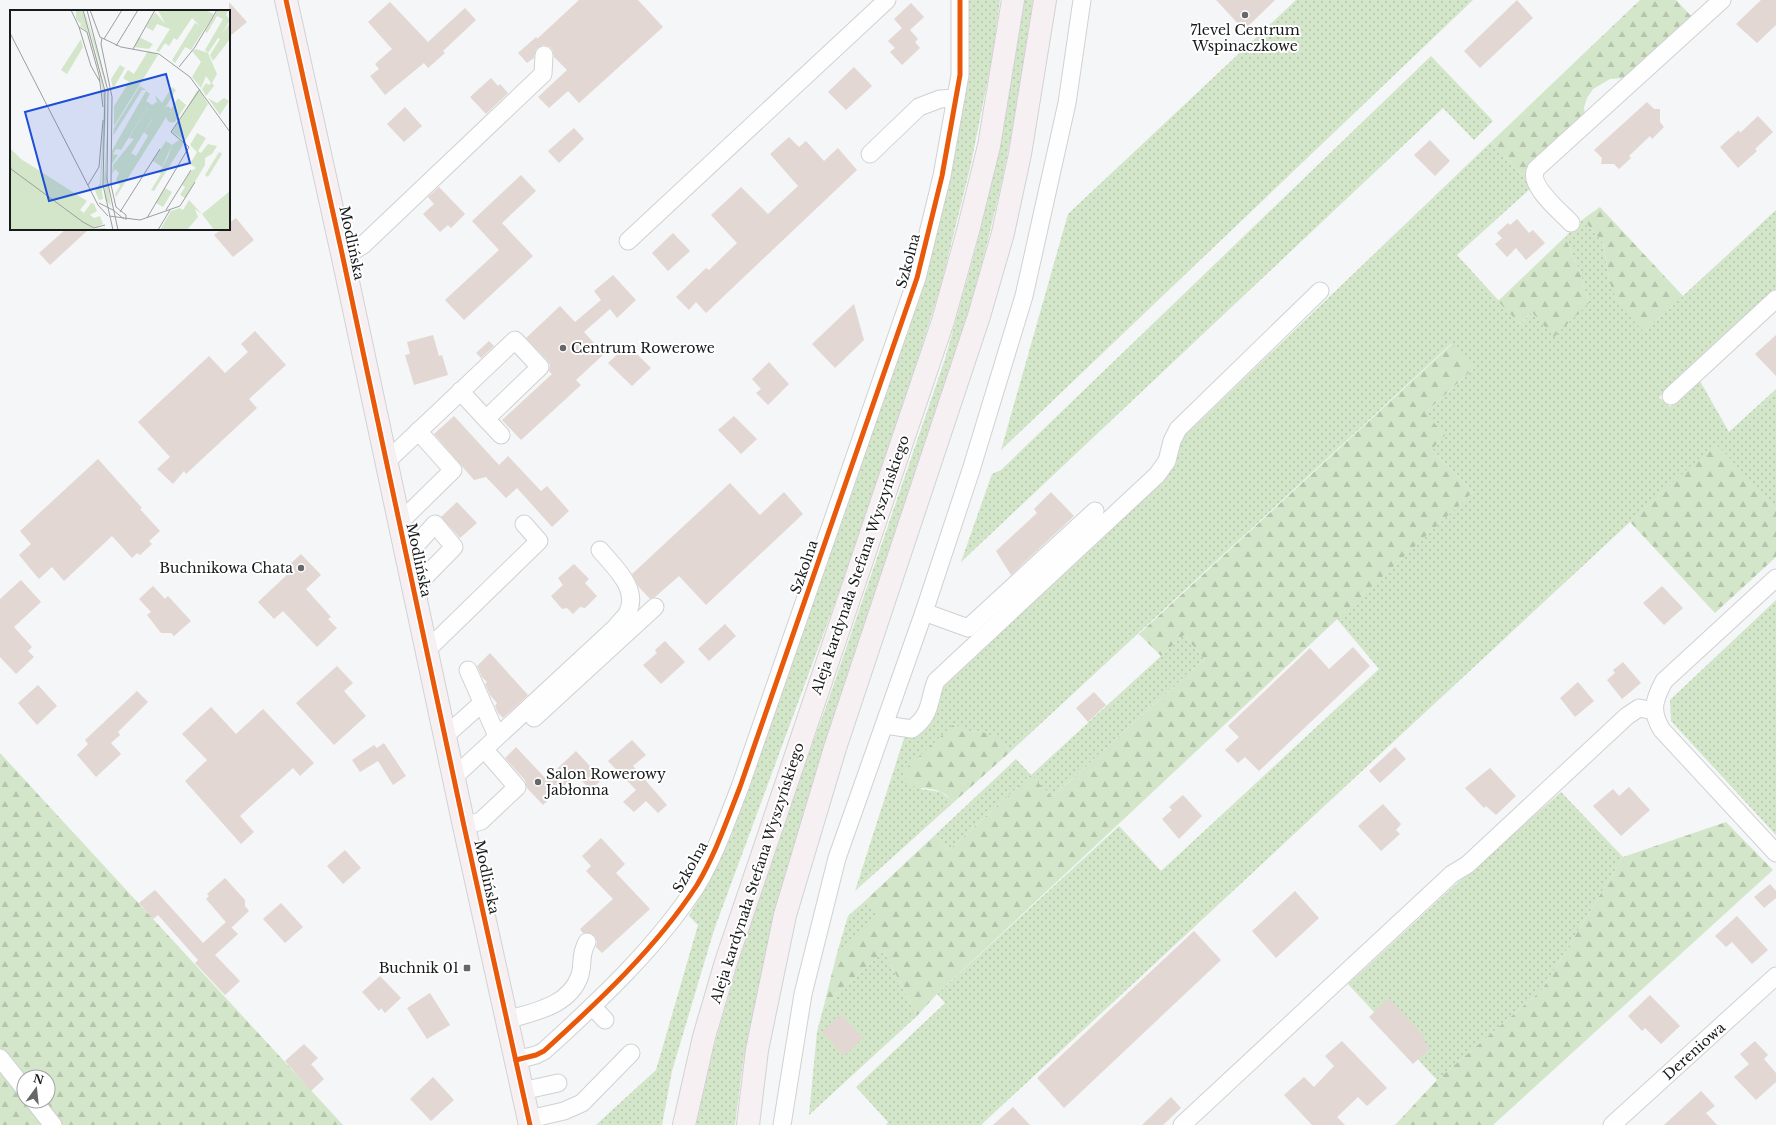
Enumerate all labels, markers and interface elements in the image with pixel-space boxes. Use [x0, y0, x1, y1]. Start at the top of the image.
inset map [10, 10, 230, 230]
marker: 7level Centrum Wspinaczkowe [1240, 10, 1250, 20]
place label: 7level Centrum Wspinaczkowe [1190, 21, 1300, 55]
street label: Modlińska [335, 204, 369, 282]
street label: Szkolna [892, 231, 924, 290]
place label: Centrum Rowerowe [571, 339, 715, 357]
marker: Centrum Rowerowe [558, 343, 568, 353]
street label: Aleja kardynała Stefana Wyszyńskiego [807, 433, 913, 698]
street label: Modlińska [402, 521, 436, 599]
street label: Szkolna [786, 537, 822, 596]
place label: Buchnikowa Chata [159, 559, 293, 577]
marker: Buchnikowa Chata [296, 563, 306, 573]
street label: Aleja kardynała Stefana Wyszyńskiego [706, 740, 808, 1007]
place label: Salon Rowerowy Jabłonna [544, 765, 666, 799]
marker: Salon Rowerowy Jabłonna [533, 777, 543, 787]
street label: Modlińska [470, 838, 504, 916]
street label: Szkolna [669, 838, 712, 896]
place label: Buchnik 01 [379, 959, 459, 977]
marker: Buchnik 01 [462, 963, 472, 973]
street label: Dereniowa [1659, 1018, 1729, 1084]
north arrow [16, 1069, 56, 1109]
text: N [32, 1071, 46, 1088]

